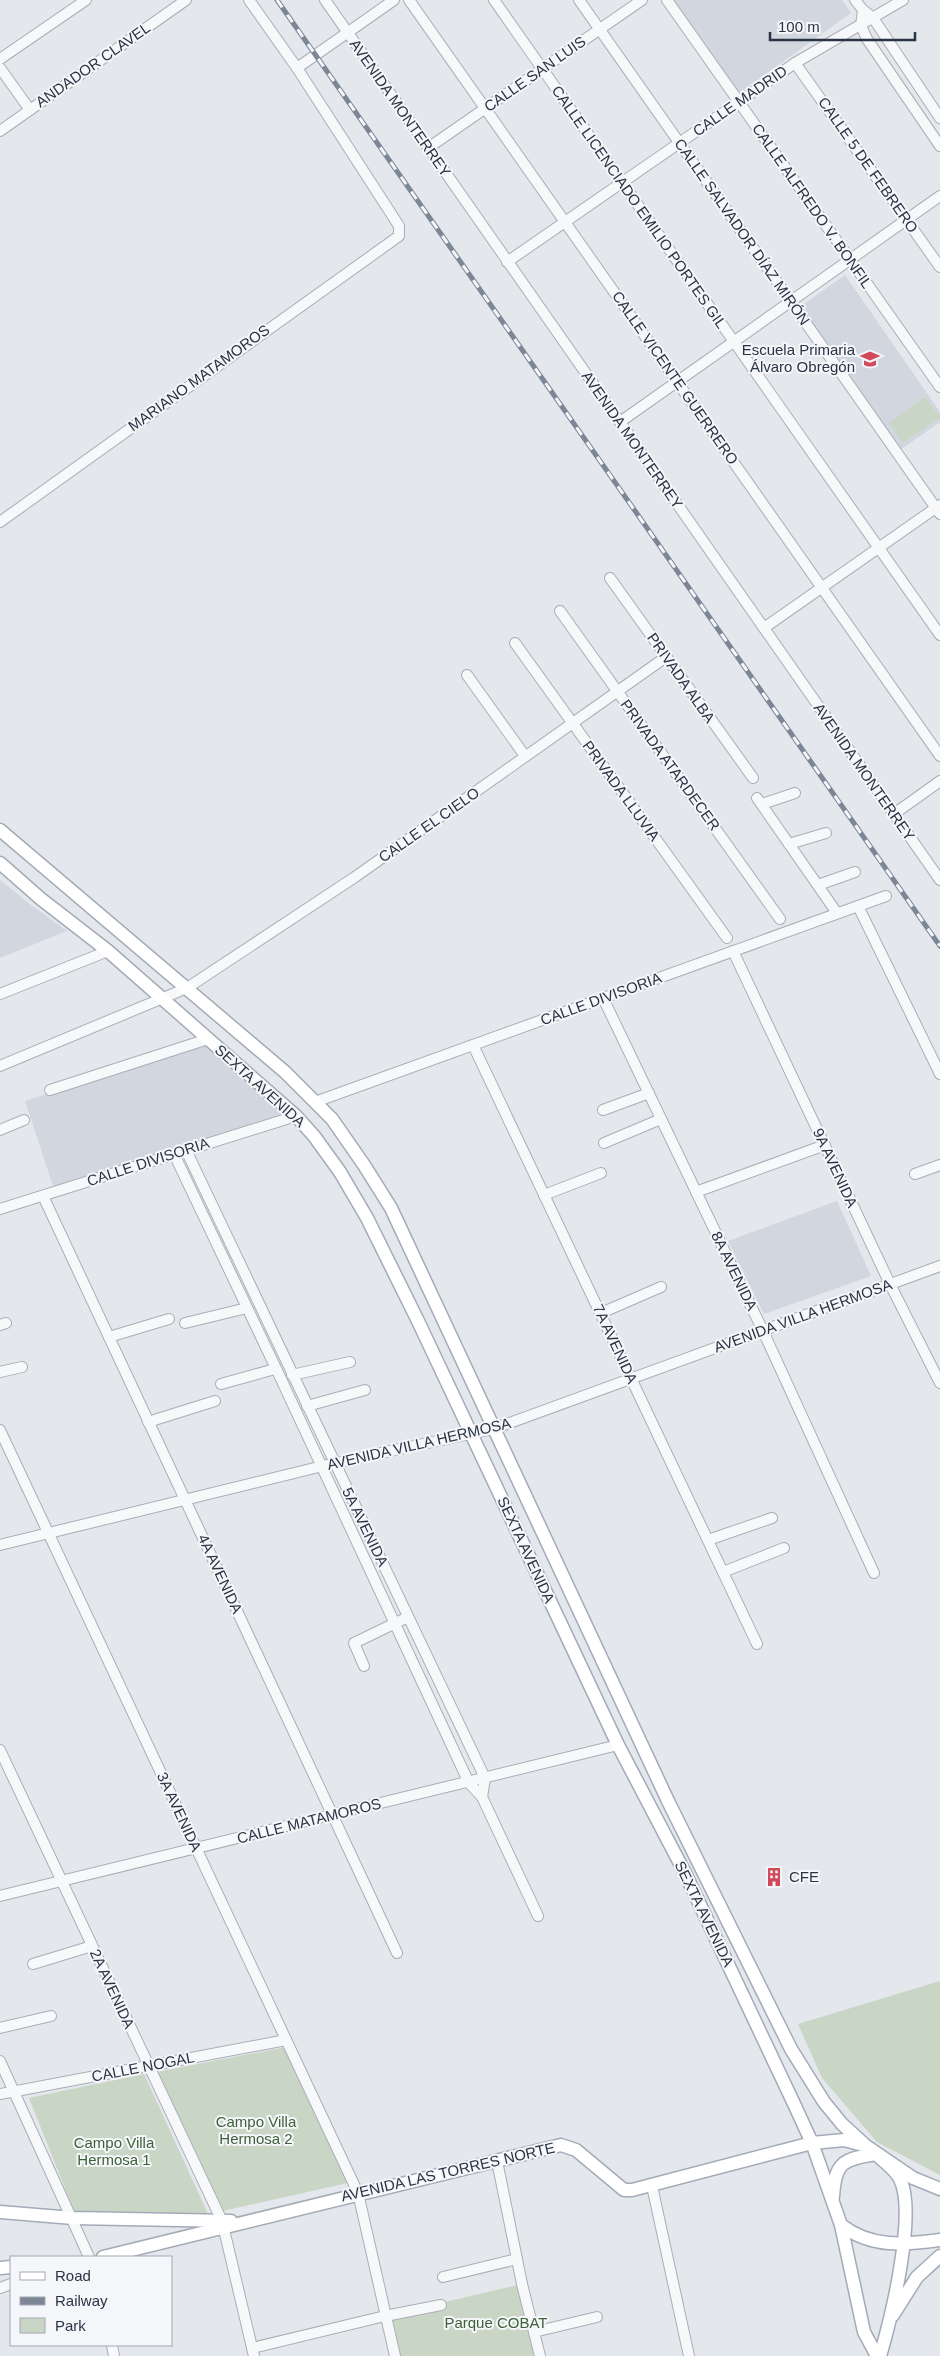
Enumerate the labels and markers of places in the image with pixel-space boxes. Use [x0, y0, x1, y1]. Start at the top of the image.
place label: Escuela Primaria Álvaro Obregón [742, 341, 856, 375]
school or university icon: Escuela Primaria Álvaro Obregón [859, 348, 881, 370]
building icon: CFE [763, 1866, 785, 1888]
place label: CFE [789, 1868, 819, 1885]

